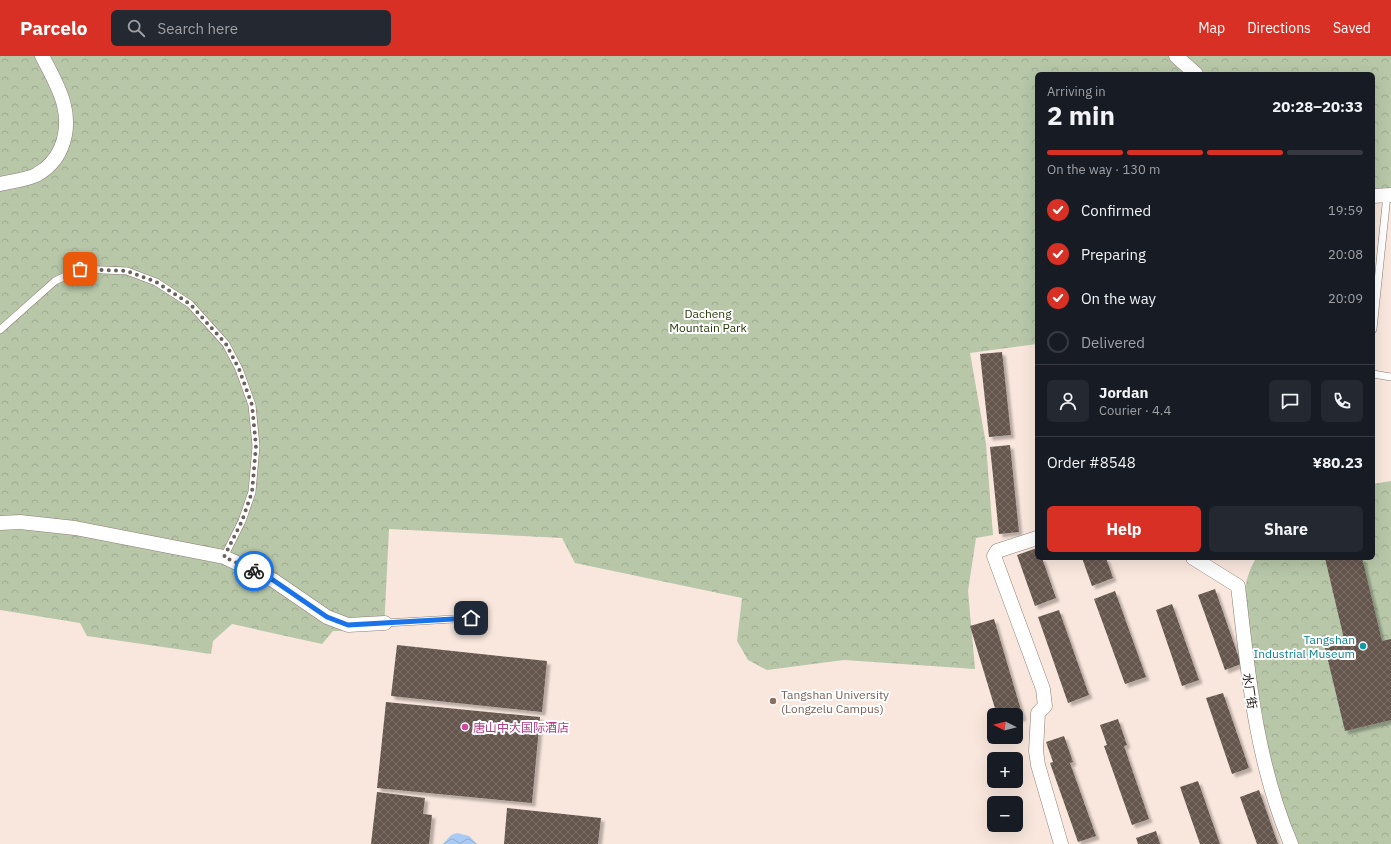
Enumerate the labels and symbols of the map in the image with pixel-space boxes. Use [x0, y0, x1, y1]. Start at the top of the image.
pin [63, 252, 97, 286]
park label: Dacheng Mountain Park [669, 306, 748, 335]
courier [234, 551, 274, 591]
pin [454, 601, 488, 635]
place label: Tangshan Industrial Museum [1253, 632, 1355, 661]
marker: Tangshan Industrial Museum [1358, 641, 1368, 651]
street label: 水厂街 [1240, 672, 1260, 710]
place label: Tangshan University (Longzelu Campus) [781, 687, 889, 716]
marker: Tangshan University (Longzelu Campus) [768, 696, 778, 706]
north arrow [987, 708, 1023, 744]
place label: 唐山中大国际酒店 [473, 720, 569, 735]
marker: 唐山中大国际酒店 [460, 722, 470, 732]

